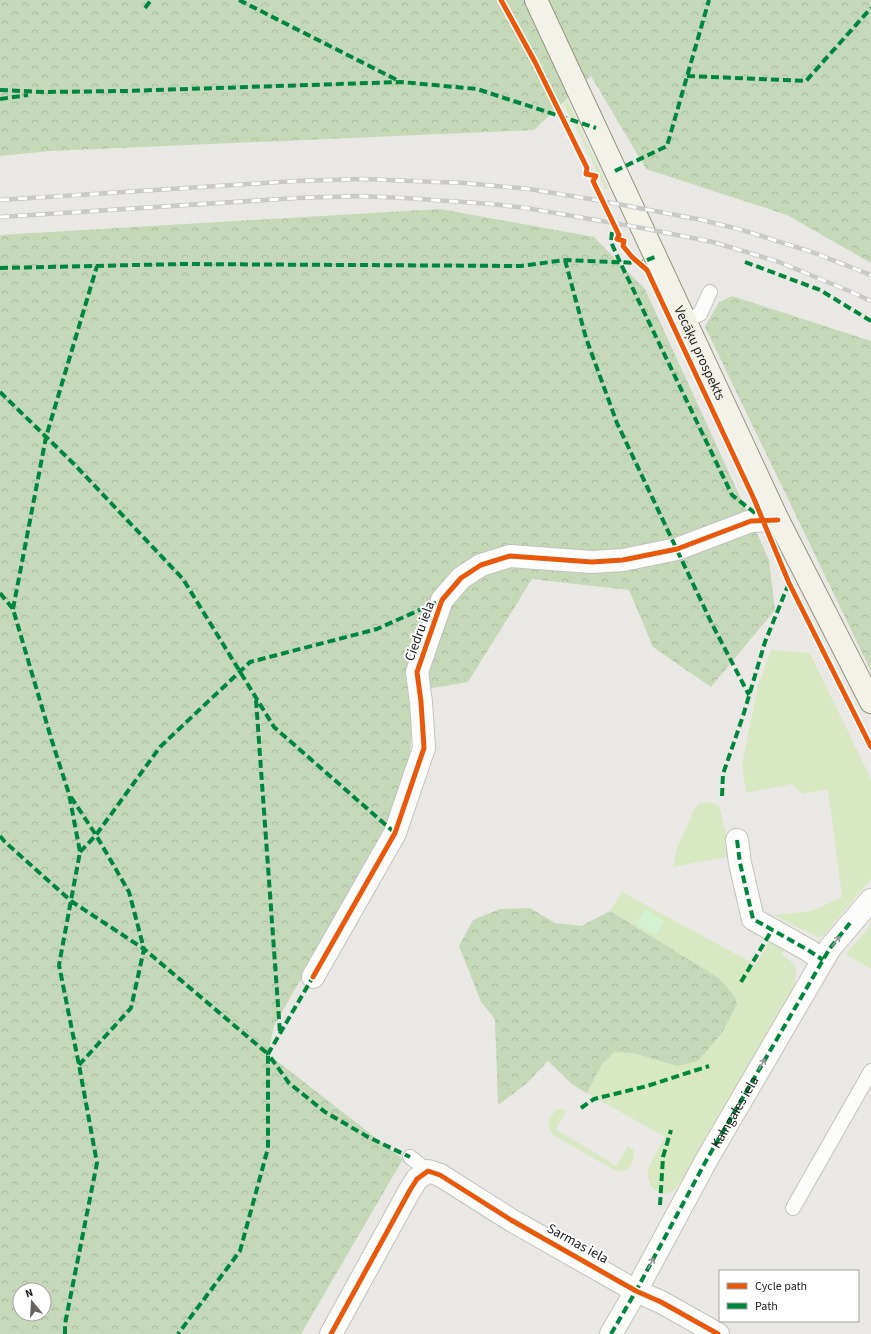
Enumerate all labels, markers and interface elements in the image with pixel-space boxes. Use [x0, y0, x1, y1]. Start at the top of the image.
street label: Vecāķu prospekts [669, 303, 730, 404]
street label: Ciedru iela [400, 599, 440, 664]
one-way arrow [831, 935, 840, 946]
one-way arrow [759, 1058, 767, 1070]
street label: Kalngales iela [706, 1073, 764, 1152]
street label: Sarmas iela [543, 1219, 612, 1269]
one-way arrow [648, 1257, 655, 1269]
legend [719, 1270, 859, 1322]
text: Cycle path [755, 1278, 807, 1295]
north arrow [12, 1282, 52, 1322]
text: N [23, 1285, 35, 1301]
text: Path [755, 1298, 778, 1315]

